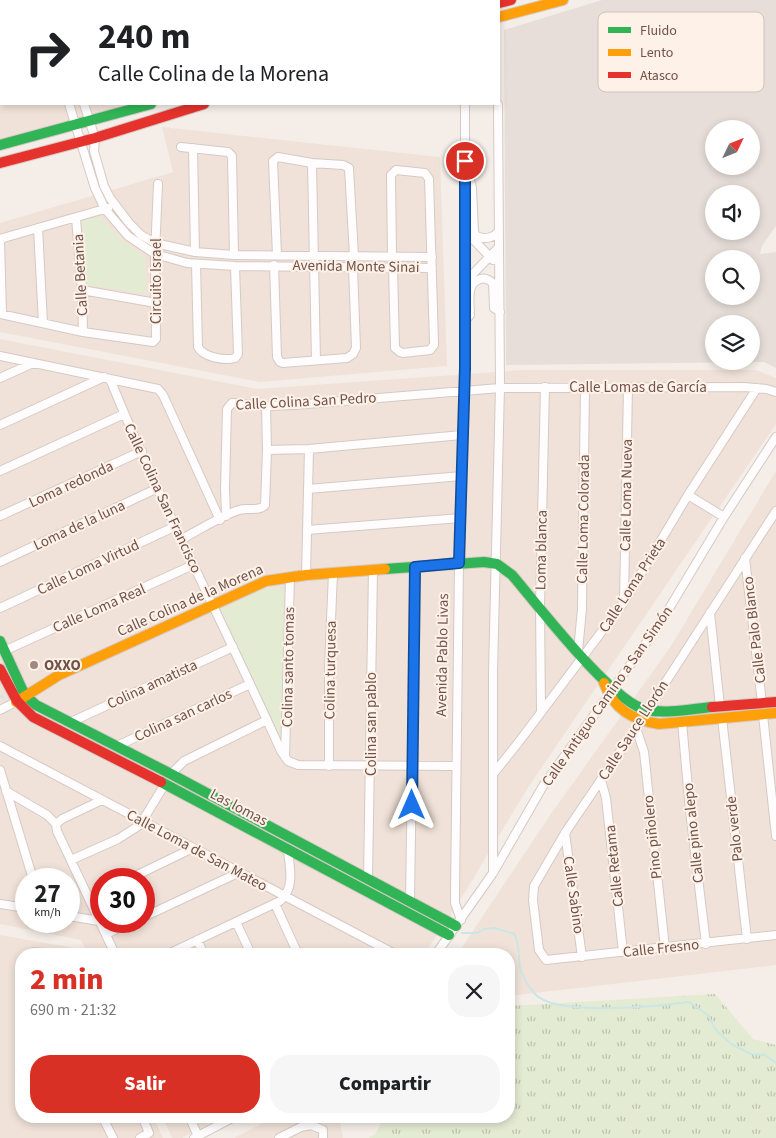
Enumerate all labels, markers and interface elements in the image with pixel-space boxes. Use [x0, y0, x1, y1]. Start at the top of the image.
text: 240 m [98, 12, 190, 62]
legend [598, 12, 764, 92]
icon: right [15, 20, 80, 85]
text: Fluido [640, 21, 677, 41]
text: Lento [640, 43, 673, 63]
text: Calle Colina de la Morena [98, 58, 329, 90]
text: Atasco [640, 66, 678, 86]
north arrow [705, 120, 760, 175]
map controls [705, 120, 760, 370]
pin [444, 140, 486, 182]
icon: arrive [451, 147, 479, 175]
button: sound [705, 185, 760, 240]
street label: Calle Betania [68, 233, 93, 317]
street label: Circuito Israel [146, 238, 167, 324]
button: search [705, 250, 760, 305]
street label: Avenida Monte Sinai [292, 255, 420, 278]
button: layers [705, 315, 760, 370]
street label: Calle Lomas de García [569, 377, 707, 398]
street label: Calle Colina San Pedro [235, 387, 377, 416]
street label: Calle Colina San Francisco [119, 420, 207, 577]
street label: Calle Loma Nueva [615, 439, 638, 551]
street label: Calle Loma Colorada [572, 454, 595, 584]
street label: Loma redonda [25, 456, 117, 513]
street label: Loma de la luna [30, 495, 129, 556]
street label: Loma blanca [530, 510, 553, 590]
street label: Calle Loma Prieta [594, 534, 671, 637]
street label: Calle Loma Virtud [34, 535, 143, 600]
street label: Calle Colina de la Morena [114, 559, 266, 642]
street label: Calle Palo Blanco [738, 575, 771, 685]
street label: Calle Loma Real [49, 579, 149, 638]
street label: Avenida Pablo Livas [431, 593, 454, 717]
street label: Calle Antiguo Camino a San Simón [537, 602, 678, 791]
street label: Colina santo tomas [277, 607, 300, 727]
street label: Colina turquesa [319, 620, 342, 720]
street label: Colina amatista [104, 654, 201, 715]
place label: OXXO [44, 655, 81, 676]
marker: OXXO [28, 659, 40, 671]
street label: Colina san pablo [361, 672, 382, 776]
street label: Calle Sauce Llorón [593, 676, 674, 784]
street label: Colina san carlos [131, 684, 236, 747]
position arrow [385, 778, 437, 830]
street label: Calle pino alepo [678, 782, 709, 884]
street label: Las lomas [206, 784, 271, 831]
street label: Pino piñolero [638, 794, 667, 880]
street label: Palo verde [721, 795, 748, 863]
street label: Calle Loma de San Mateo [123, 804, 271, 896]
street label: Calle Retama [600, 824, 629, 908]
street label: Calle Sabino [558, 855, 589, 935]
speed limit sign: 30 [90, 868, 155, 933]
text: 27 [34, 876, 61, 912]
text: km/h [34, 904, 61, 921]
street label: Calle Fresno [622, 934, 700, 963]
text: 2 min [30, 958, 104, 1001]
button: close [448, 965, 500, 1017]
text: 690 m · 21:32 [30, 999, 117, 1021]
button: Salir [30, 1055, 260, 1113]
button: Compartir [270, 1055, 500, 1113]

